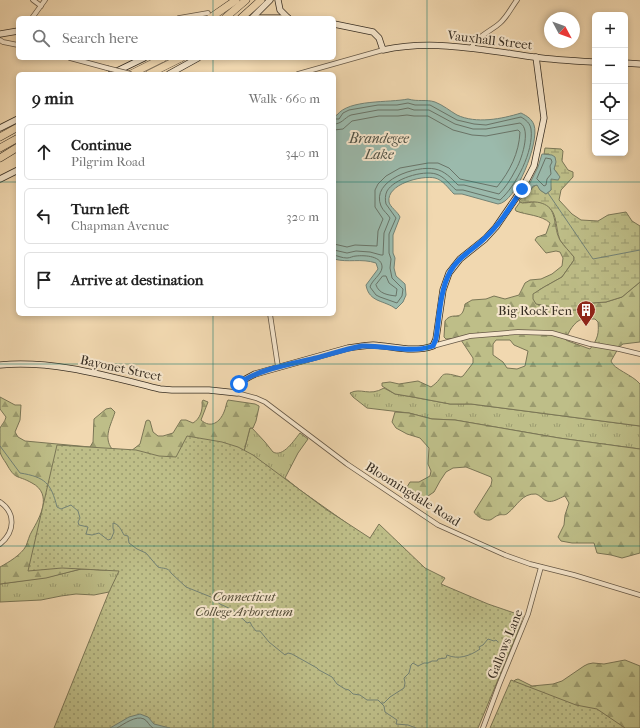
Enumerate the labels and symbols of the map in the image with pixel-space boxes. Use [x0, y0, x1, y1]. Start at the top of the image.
north arrow [544, 12, 580, 48]
street label: Vauxhall Street [446, 27, 534, 53]
water label: Brandegee Lake [348, 130, 409, 163]
route end [513, 180, 531, 198]
building icon: Big Rock Fen [575, 299, 597, 327]
place label: Big Rock Fen [498, 303, 572, 318]
street label: Bayonet Street [79, 352, 164, 384]
route start [230, 375, 248, 393]
street label: Bloomingdale Road [363, 459, 464, 530]
park label: Connecticut College Arboretum [195, 589, 293, 619]
street label: Gallows Lane [484, 606, 526, 681]

